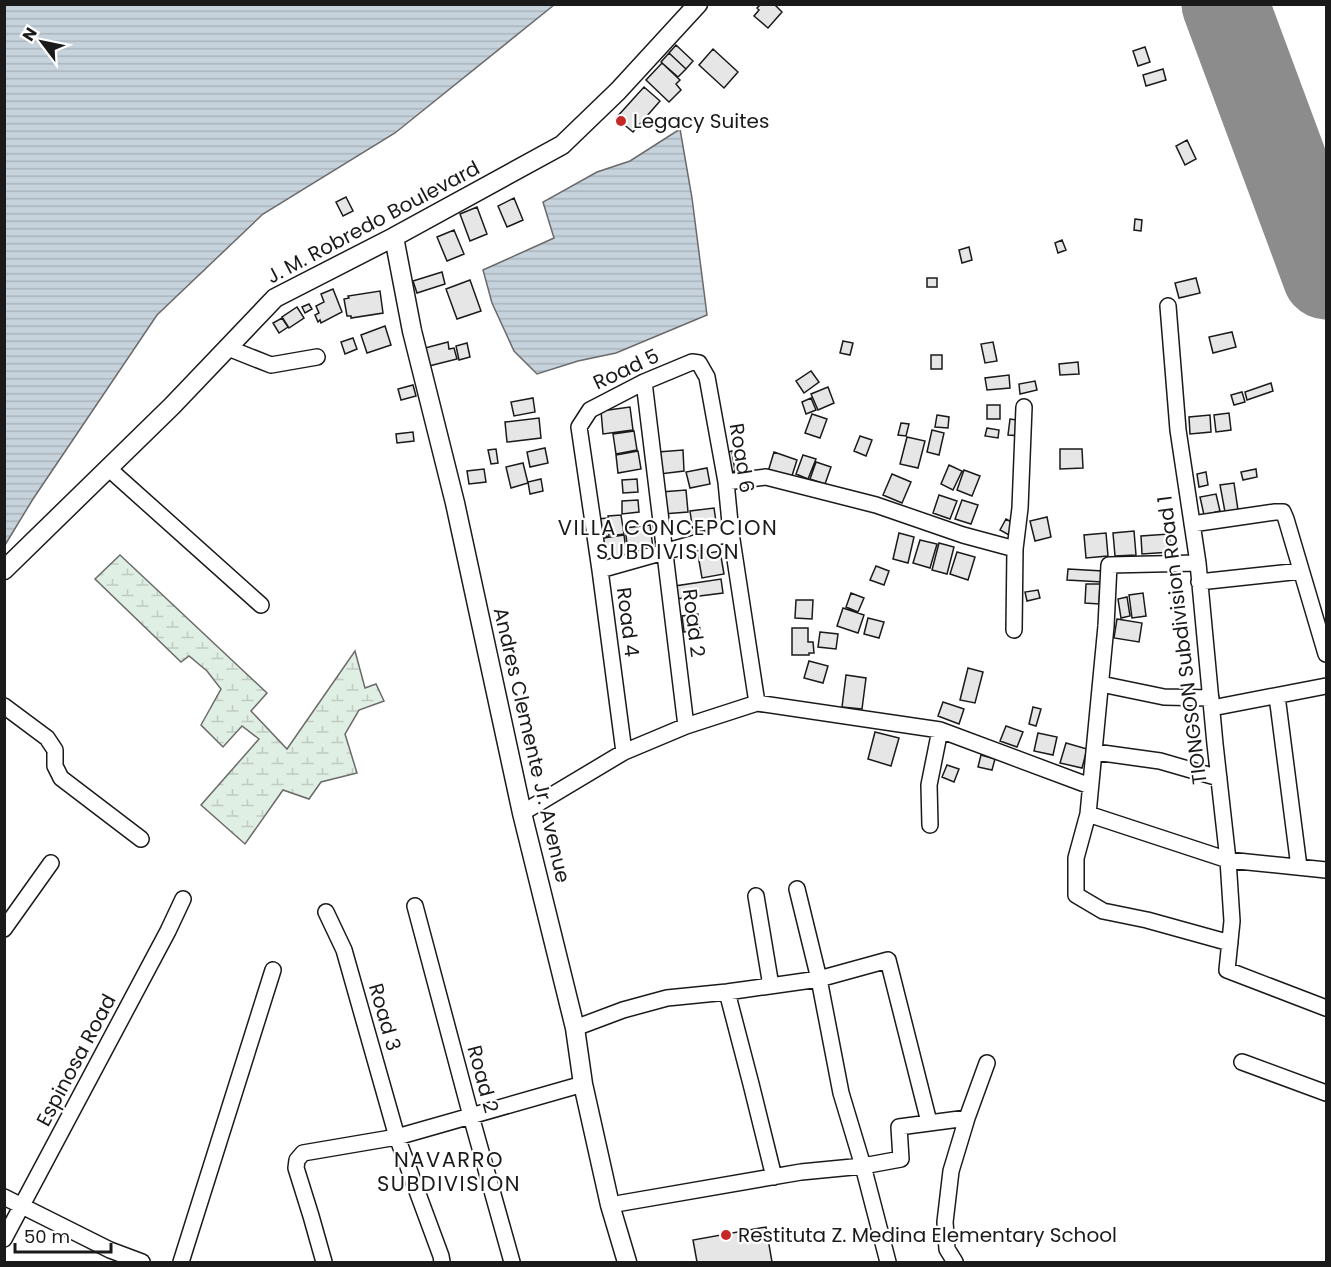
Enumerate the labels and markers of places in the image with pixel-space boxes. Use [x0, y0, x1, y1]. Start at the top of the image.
place label: Legacy Suites [633, 107, 769, 135]
marker: Legacy Suites [614, 114, 628, 128]
place label: Restituta Z. Medina Elementary School [738, 1221, 1117, 1249]
marker: Restituta Z. Medina Elementary School [719, 1228, 733, 1242]

